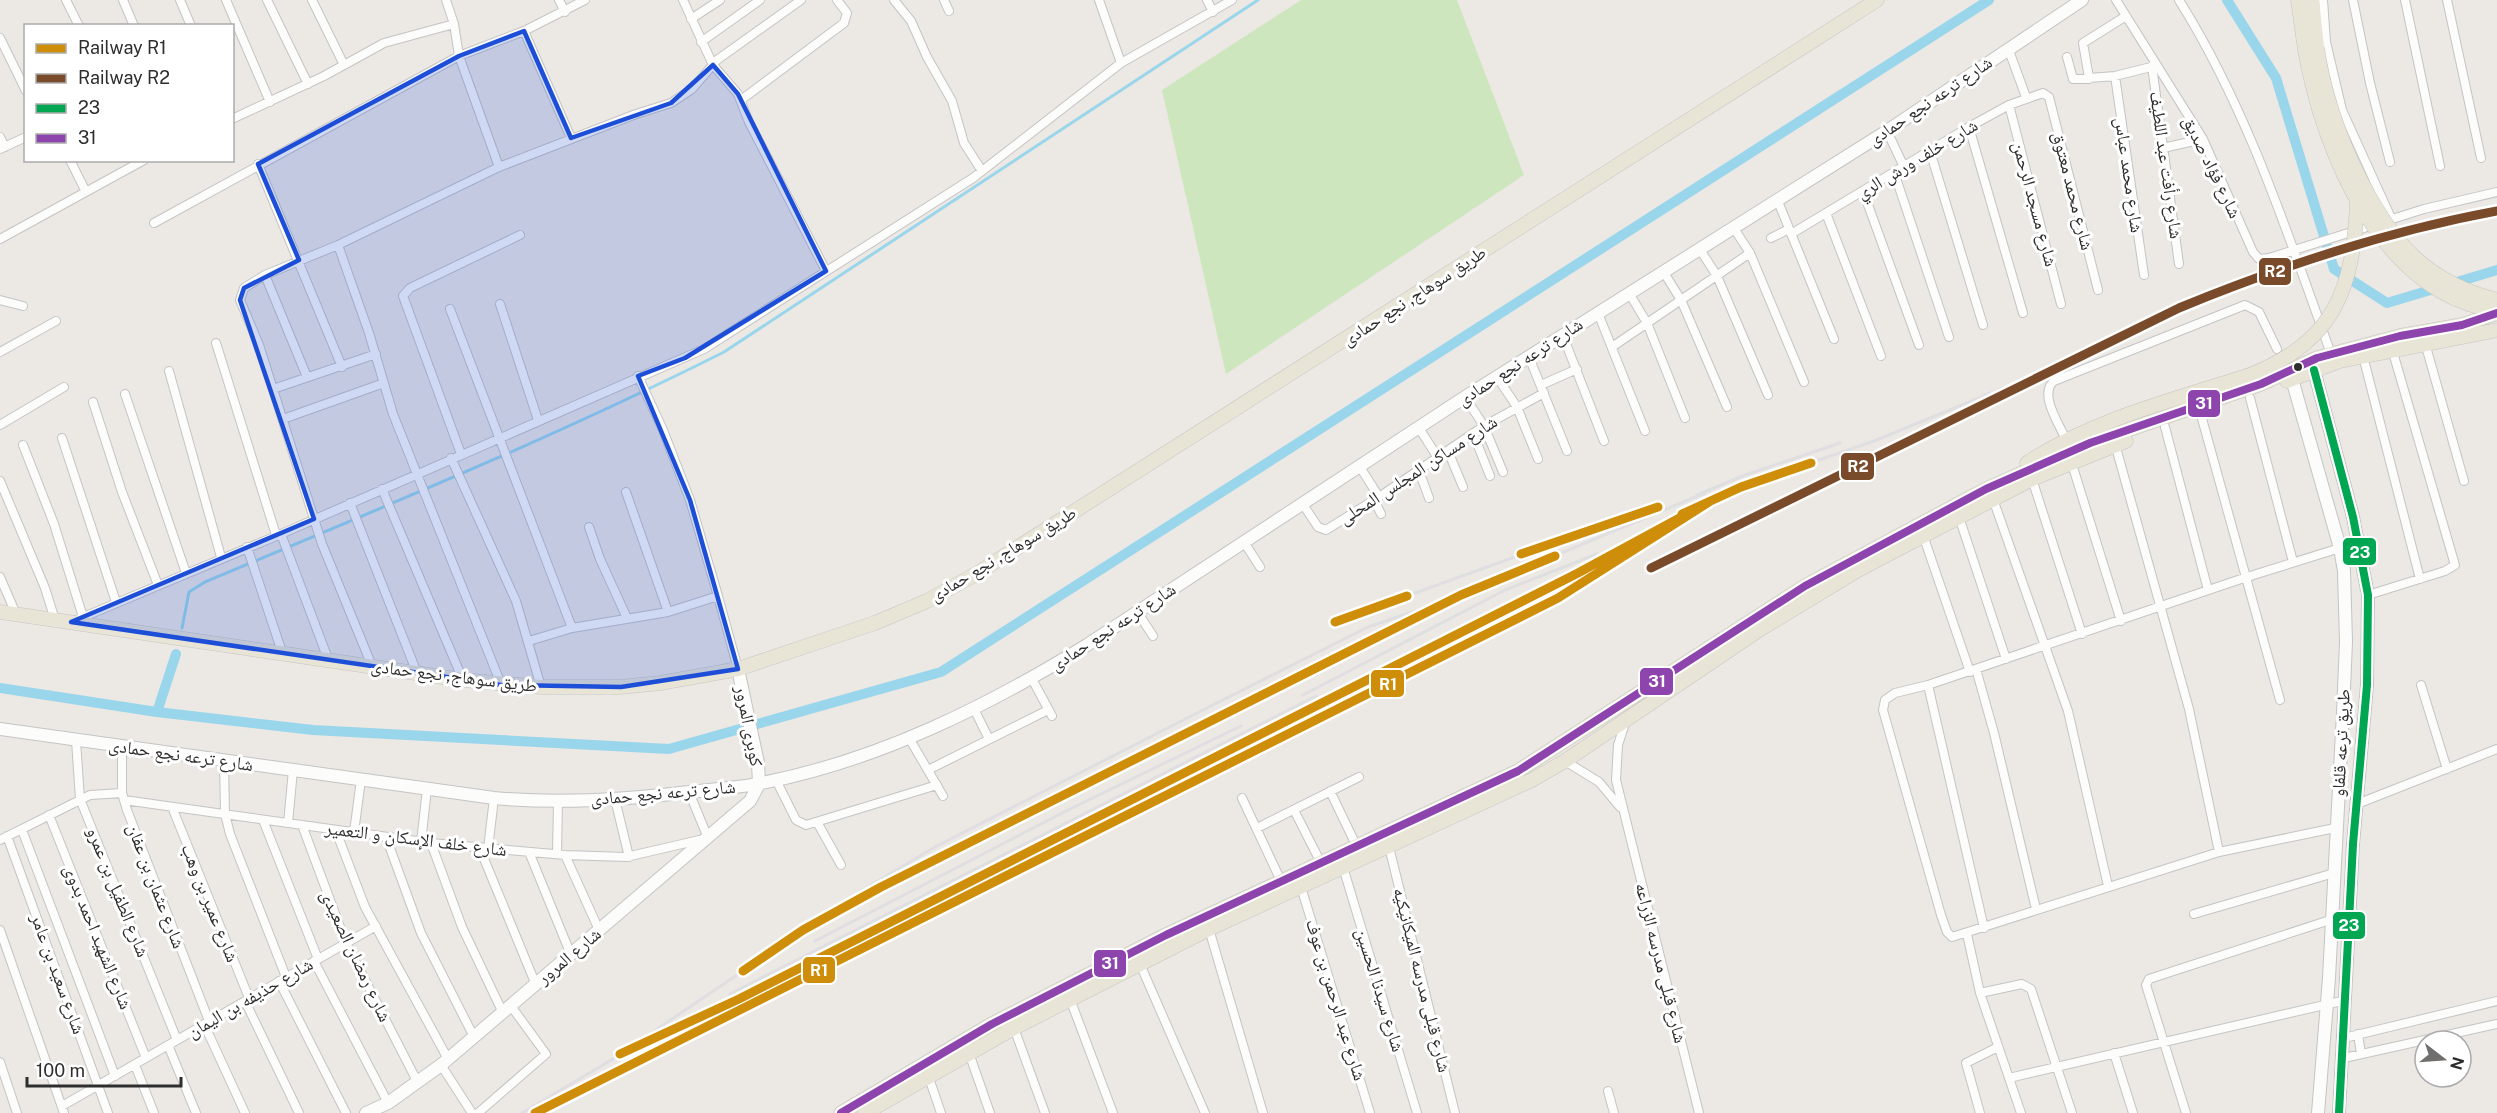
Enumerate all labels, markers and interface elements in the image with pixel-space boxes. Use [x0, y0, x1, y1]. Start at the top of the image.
legend [24, 24, 234, 162]
text: Railway R1 [78, 37, 167, 58]
street label: شارع ترعه نجع حمادى [1864, 51, 1997, 152]
text: Railway R2 [78, 67, 170, 88]
street label: شارع رأفت عبد اللطيف [2145, 90, 2187, 240]
text: 23 [78, 97, 100, 118]
street label: شارع فؤاد صديق [2178, 112, 2246, 222]
street label: شارع خلف ورش الري [1852, 114, 1984, 207]
street label: شارع محمد عباس [2110, 116, 2148, 234]
text: 31 [78, 127, 97, 148]
street label: شارع محمد معتوق [2048, 129, 2098, 253]
street label: شارع مسجد الرحمن [2008, 139, 2062, 269]
street label: طريق سوهاج, نجع حمادى [1338, 241, 1491, 352]
line badge: R2 [2258, 257, 2292, 286]
text: R2 [2264, 262, 2286, 281]
street label: شارع ترعه نجع حمادى [1453, 313, 1588, 412]
unlabelled marker [2292, 361, 2304, 373]
line badge: 31 [2187, 389, 2221, 418]
text: 31 [2195, 394, 2213, 413]
street label: شارع مساكن المجلس المحلى [1335, 411, 1501, 529]
line badge: R2 [1840, 452, 1875, 481]
text: R2 [1847, 457, 1869, 476]
street label: طريق سوهاج, نجع حمادى [926, 502, 1081, 607]
line badge: 23 [2342, 537, 2377, 566]
text: 23 [2350, 543, 2370, 562]
street label: شارع ترعه نجع حمادى [1046, 578, 1181, 677]
street label: طريق سوهاج, نجع حمادى [370, 655, 538, 698]
line badge: 31 [1639, 667, 1674, 696]
line badge: R1 [1370, 669, 1405, 698]
text: 31 [1648, 672, 1666, 691]
text: R1 [1379, 675, 1397, 694]
street label: كوبرى المرور [730, 683, 768, 769]
street label: طريق ترعه قلفاو [2327, 688, 2355, 798]
street label: شارع ترعه نجع حمادى [107, 734, 255, 777]
street label: شارع ترعه نجع حمادى [590, 776, 737, 811]
street label: شارع خلف الإسكان و التعمير [323, 817, 508, 861]
street label: شارع عثمان بن عفان [122, 820, 190, 952]
street label: شارع الطفيل بن عمرو [82, 824, 154, 960]
street label: شارع عمير بن وهب [176, 841, 244, 965]
street label: شارع الشهيد احمد بدوى [59, 861, 137, 1013]
street label: شارع قبلى مدرسه الزراعه [1630, 881, 1692, 1045]
street label: شارع قبلى مدرسه الميكانيكيه [1388, 885, 1456, 1075]
street label: شارع رمضان الصعيدى [316, 887, 396, 1025]
street label: شارع سعيد بن عامر [26, 910, 90, 1037]
line badge: 23 [2332, 911, 2366, 940]
text: 23 [2339, 916, 2359, 935]
street label: شارع عبد الرحمن بن عوف [1301, 917, 1371, 1083]
street label: شارع المرور [532, 923, 605, 990]
street label: شارع سيدنا الحسين [1351, 925, 1409, 1055]
line badge: 31 [1093, 949, 1127, 978]
street label: شارع حذيفه بن اليمان [183, 953, 317, 1043]
text: 31 [1101, 954, 1119, 973]
line badge: R1 [802, 956, 836, 984]
text: R1 [810, 961, 828, 980]
north arrow [2413, 1029, 2473, 1089]
scale bar [27, 1050, 182, 1088]
text: N [2446, 1054, 2468, 1072]
text: 100 m [36, 1060, 85, 1081]

